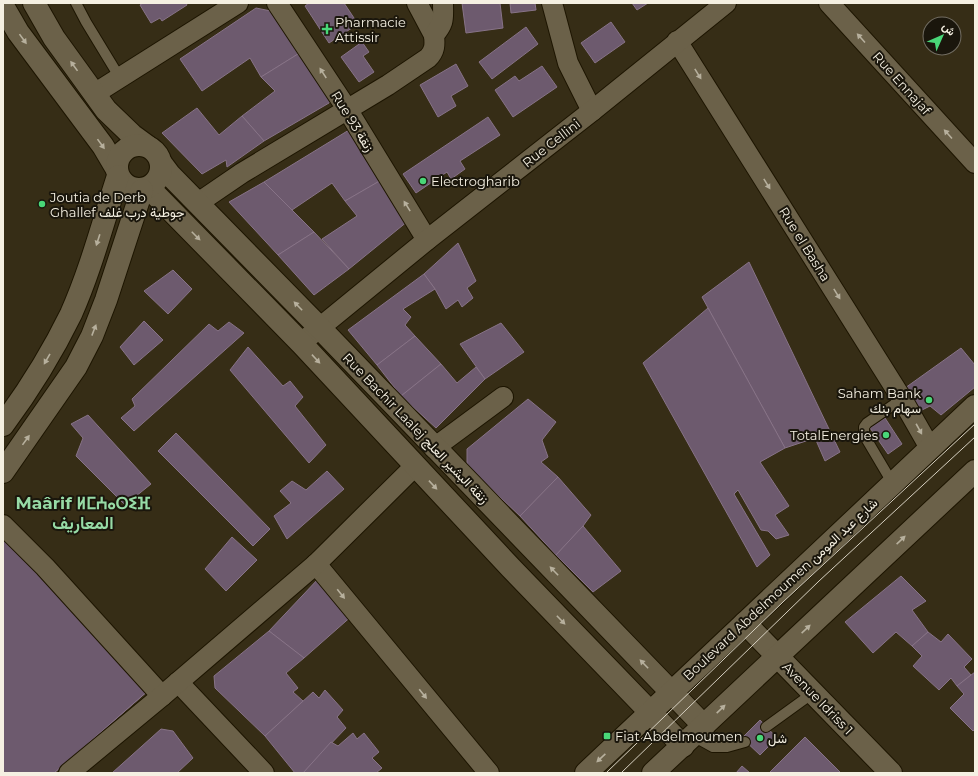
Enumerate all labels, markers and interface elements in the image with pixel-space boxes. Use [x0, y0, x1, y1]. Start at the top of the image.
place label: Pharmacie Attissir [335, 14, 406, 45]
north arrow [922, 16, 962, 56]
text: ش [939, 19, 959, 39]
marker: Pharmacie Attissir [322, 24, 332, 34]
one-way arrow [856, 33, 866, 43]
one-way arrow [19, 34, 27, 45]
street label: Rue Ennajaf [870, 48, 935, 118]
one-way arrow [70, 61, 78, 72]
one-way arrow [319, 68, 327, 78]
one-way arrow [694, 69, 702, 80]
street label: Rue 93 زنقة [327, 88, 378, 155]
street label: Rue Cellini [519, 115, 583, 171]
one-way arrow [944, 129, 953, 140]
one-way arrow [97, 138, 105, 149]
place label: Electrogharib [431, 173, 520, 189]
marker: Electrogharib [418, 176, 428, 186]
one-way arrow [763, 179, 771, 189]
place label: Joutia de Derb Ghallef جوطية درب غلف [49, 189, 185, 221]
marker: Joutia de Derb Ghallef جوطية درب غلف [37, 199, 47, 209]
one-way arrow [403, 201, 411, 212]
street label: Rue el Basha [776, 204, 834, 284]
one-way arrow [191, 231, 201, 241]
one-way arrow [95, 234, 101, 246]
one-way arrow [833, 288, 840, 300]
one-way arrow [293, 301, 303, 311]
one-way arrow [91, 324, 97, 336]
street label: Rue Bachir Laalej زنقة البشير العلج [338, 349, 492, 508]
one-way arrow [43, 353, 50, 365]
one-way arrow [311, 354, 321, 364]
place label: Saham Bank سهام بنك [838, 385, 921, 417]
marker: Saham Bank سهام بنك [924, 395, 934, 405]
one-way arrow [916, 423, 923, 435]
place label: TotalEnergies [790, 427, 878, 443]
marker: TotalEnergies [881, 430, 891, 440]
one-way arrow [22, 435, 30, 446]
one-way arrow [428, 480, 438, 490]
district label: Maârif ⵍⵎⵄⴰⵔⵉⴼ المعاريف [16, 493, 150, 534]
street label: Boulevard Abdelmoumen شارع عبد المومن [679, 495, 882, 685]
one-way arrow [895, 536, 906, 545]
one-way arrow [549, 566, 558, 576]
one-way arrow [336, 589, 345, 599]
one-way arrow [556, 615, 566, 625]
one-way arrow [801, 625, 811, 634]
street label: Avenue Idriss 1 [779, 658, 857, 738]
one-way arrow [639, 659, 649, 669]
one-way arrow [419, 689, 428, 700]
one-way arrow [716, 705, 726, 714]
place label: Fiat Abdelmoumen [615, 728, 743, 744]
place label: شل [768, 730, 787, 747]
marker: Fiat Abdelmoumen [602, 731, 612, 741]
marker: شل [755, 733, 765, 743]
one-way arrow [596, 753, 606, 763]

